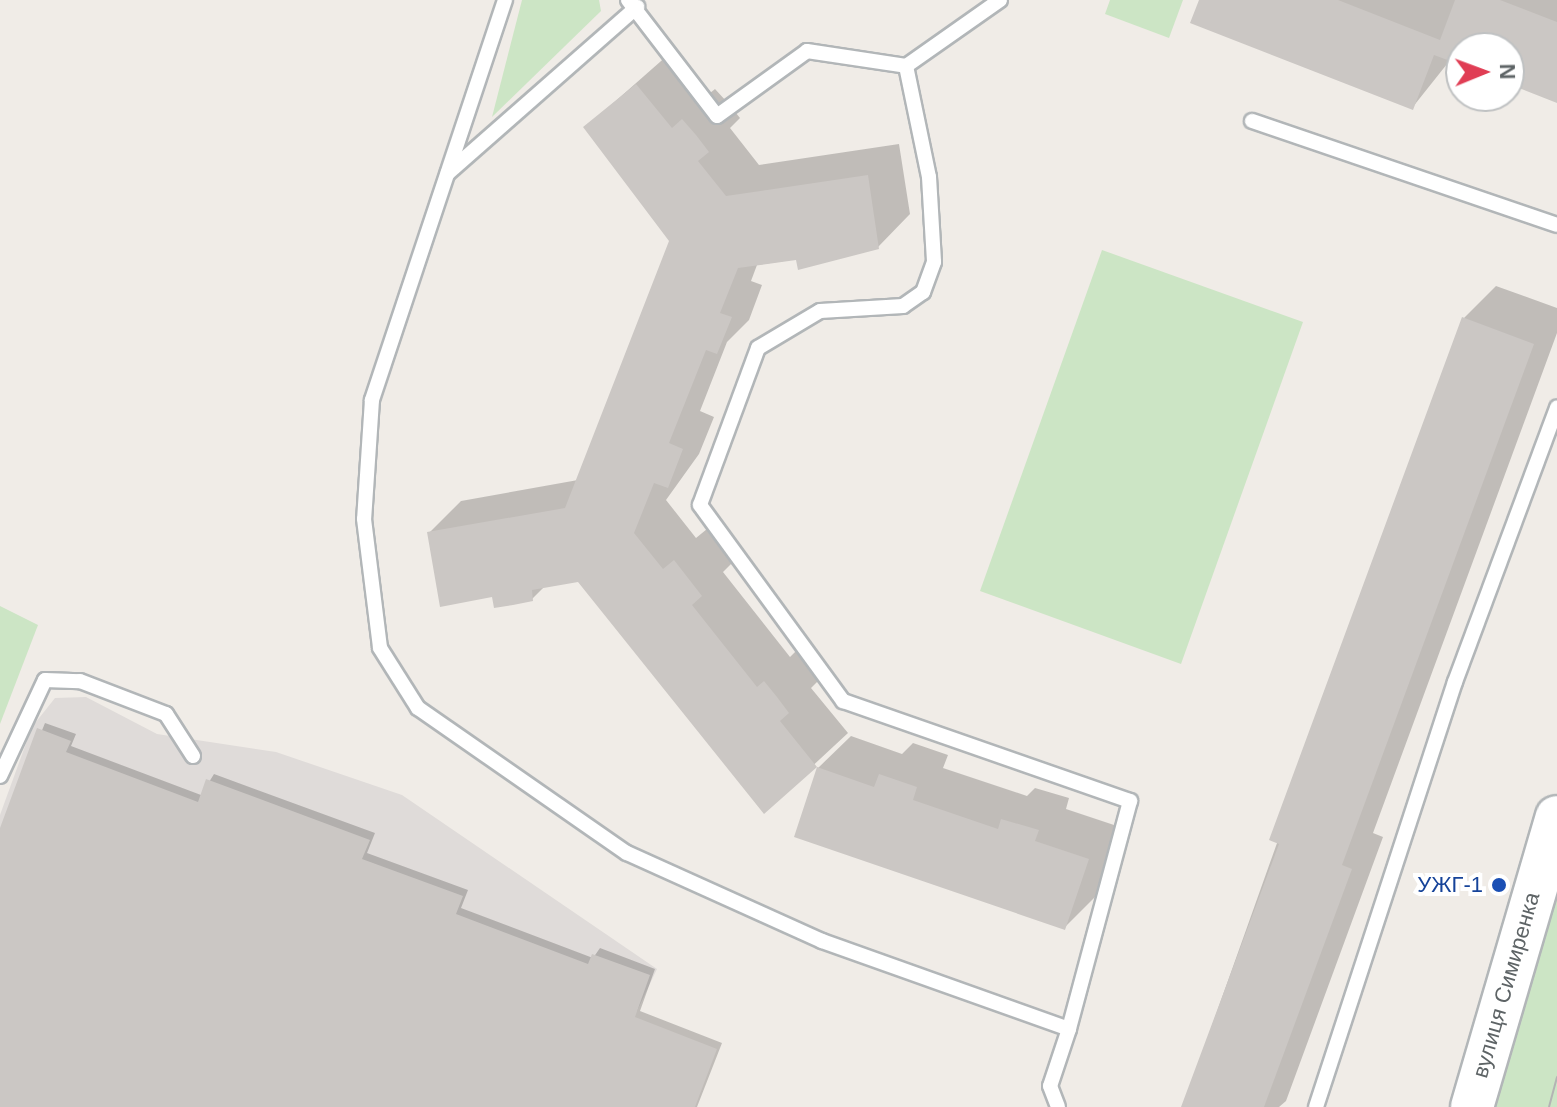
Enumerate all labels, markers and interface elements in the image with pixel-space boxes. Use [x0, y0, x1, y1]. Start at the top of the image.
north arrow [1445, 32, 1525, 112]
text: N [1495, 63, 1520, 80]
place label: УЖГ-1 [1417, 872, 1483, 898]
marker: УЖГ-1 [1490, 876, 1508, 894]
street label: вулиця Симиренка [1467, 889, 1545, 1081]

